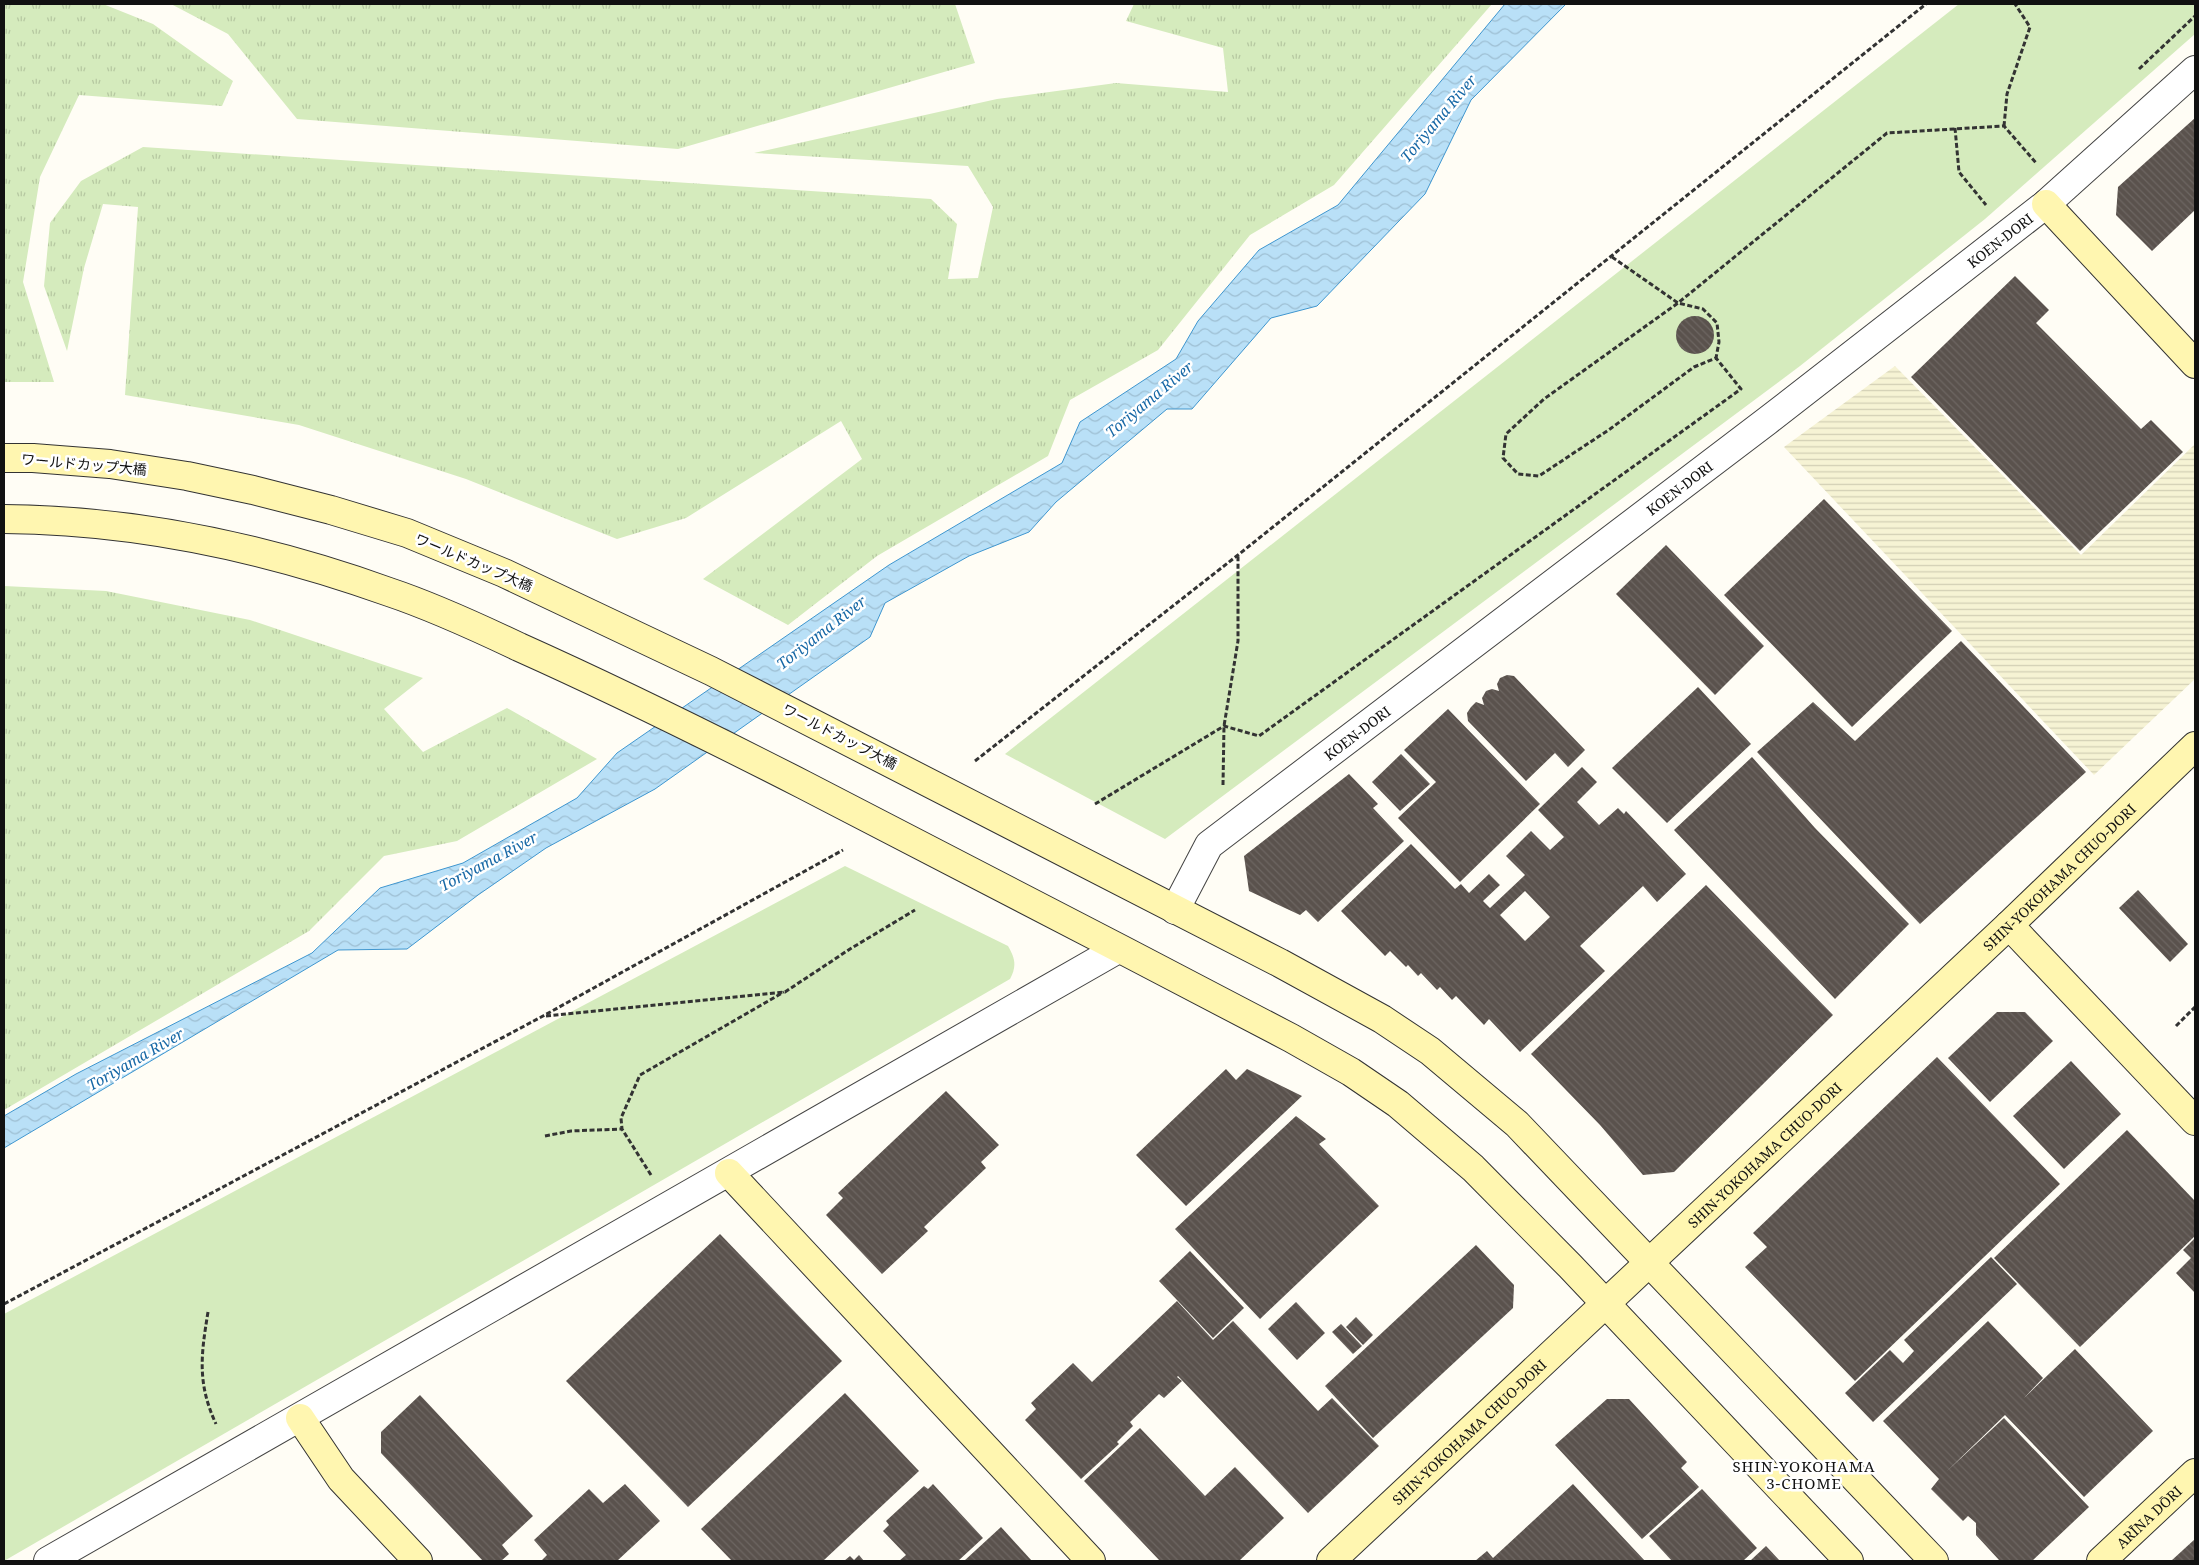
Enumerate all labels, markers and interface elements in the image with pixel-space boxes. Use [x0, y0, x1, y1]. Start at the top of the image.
water label: Toriyama River [1395, 69, 1481, 166]
street label: KOEN-DORI [1963, 208, 2037, 272]
water label: Toriyama River [1101, 356, 1198, 442]
street label: ワールドカップ大橋 [20, 449, 148, 479]
street label: KOEN-DORI [1642, 456, 1716, 519]
street label: ワールドカップ大橋 [412, 529, 536, 595]
water label: Toriyama River [772, 590, 871, 673]
street label: ワールドカップ大橋 [780, 699, 900, 773]
street label: KOEN-DORI [1320, 701, 1394, 764]
street label: SHIN-YOKOHAMA CHUO-DORI [1978, 799, 2139, 954]
water label: Toriyama River [435, 826, 541, 895]
water label: Toriyama River [83, 1023, 188, 1095]
street label: SHIN-YOKOHAMA CHUO-DORI [1683, 1078, 1845, 1232]
street label: SHIN-YOKOHAMA CHUO-DORI [1388, 1355, 1550, 1509]
district label: SHIN-YOKOHAMA 3-CHOME [1732, 1456, 1876, 1493]
street label: ARĪNA DŌRI [2112, 1481, 2185, 1552]

